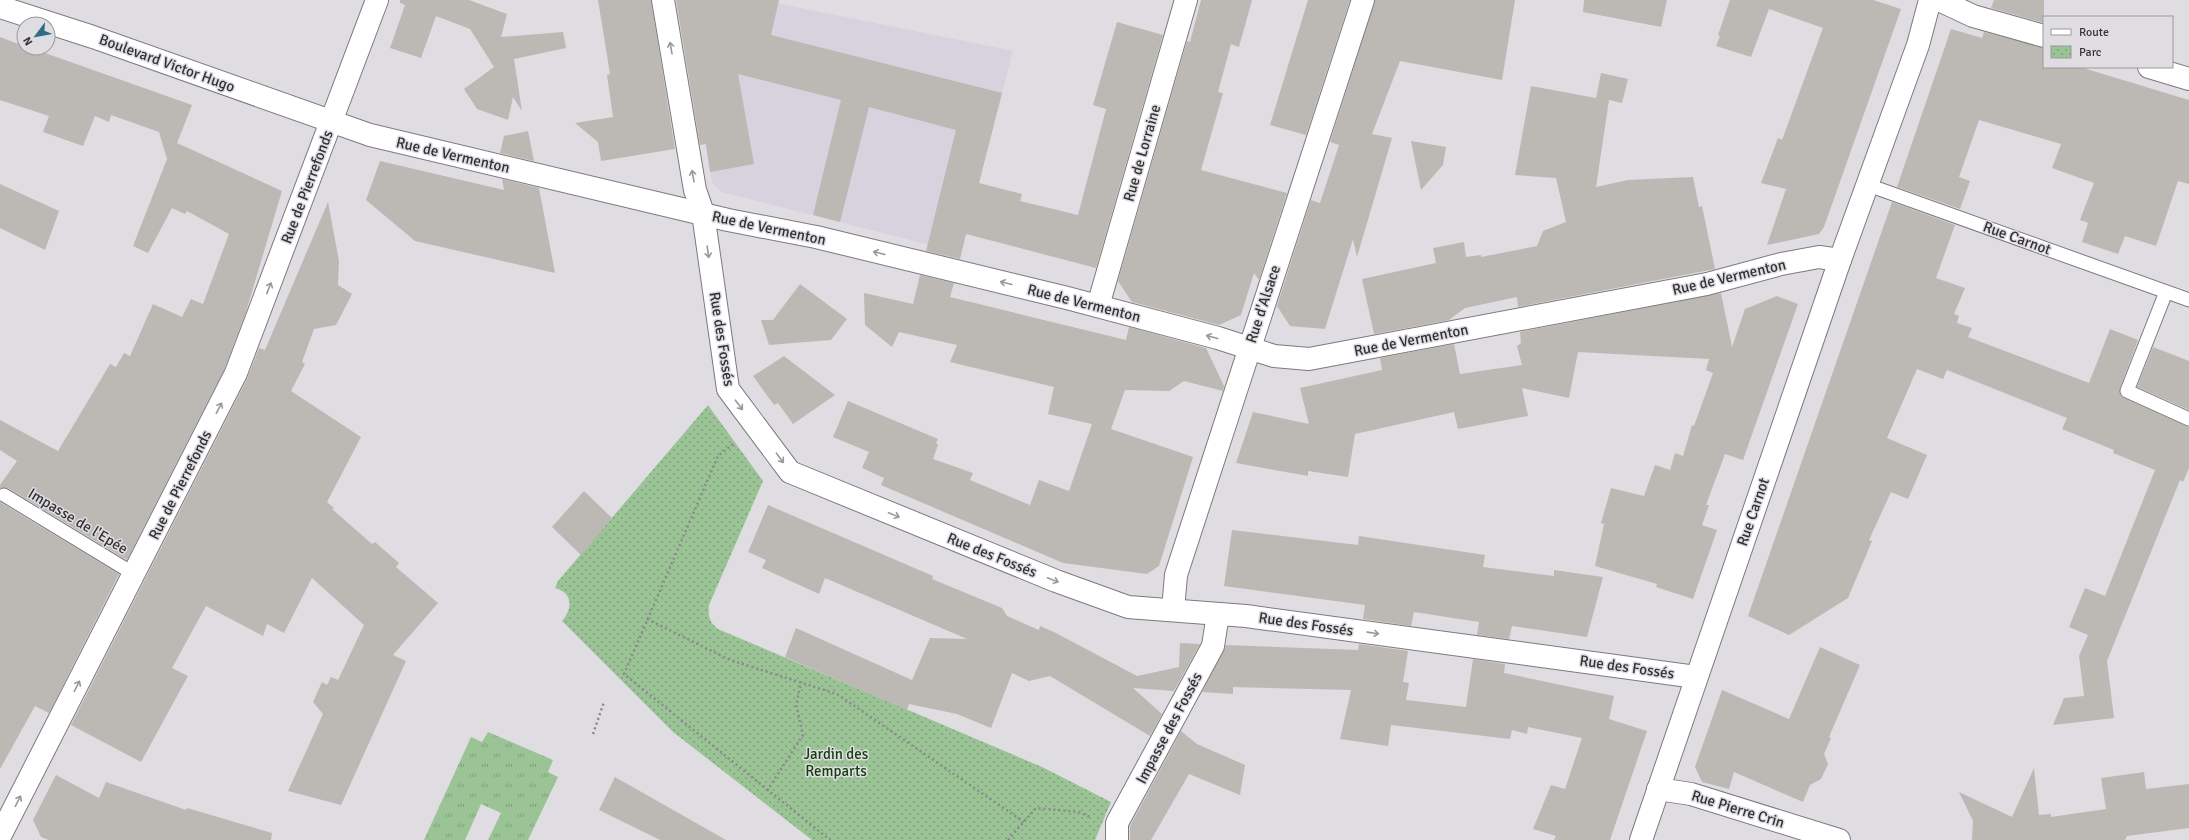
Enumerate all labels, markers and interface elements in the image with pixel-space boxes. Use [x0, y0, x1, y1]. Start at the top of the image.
north arrow [16, 16, 56, 56]
legend [2043, 16, 2173, 68]
text: Route [2079, 25, 2109, 40]
street label: Boulevard Victor Hugo [97, 30, 238, 96]
text: N [20, 34, 35, 48]
one-way arrow [667, 41, 675, 54]
text: Parc [2079, 45, 2102, 60]
street label: Rue de Lorraine [1120, 102, 1164, 204]
street label: Rue de Pierrefonds [277, 127, 337, 246]
street label: Rue de Vermenton [394, 133, 512, 177]
one-way arrow [689, 170, 697, 183]
street label: Rue de Vermenton [710, 207, 828, 249]
street label: Rue Carnot [1981, 217, 2053, 259]
one-way arrow [705, 245, 712, 258]
one-way arrow [873, 248, 886, 256]
street label: Rue de Vermenton [1670, 255, 1788, 299]
street label: Rue d'Alsace [1242, 263, 1284, 345]
one-way arrow [999, 279, 1012, 287]
street label: Rue de Vermenton [1026, 280, 1142, 326]
one-way arrow [265, 282, 273, 294]
street label: Rue des Fossés [706, 290, 738, 388]
street label: Rue de Vermenton [1352, 320, 1470, 360]
one-way arrow [1206, 332, 1219, 340]
one-way arrow [735, 399, 743, 410]
one-way arrow [216, 402, 223, 414]
street label: Rue de Pierrefonds [145, 427, 215, 543]
one-way arrow [775, 452, 784, 463]
street label: Rue Carnot [1733, 476, 1773, 548]
street label: Impasse de l'Epée [25, 484, 131, 558]
one-way arrow [888, 511, 900, 519]
street label: Rue des Fossés [944, 529, 1040, 581]
one-way arrow [1047, 577, 1059, 584]
street label: Rue des Fossés [1258, 608, 1355, 640]
one-way arrow [1366, 629, 1379, 637]
street label: Rue des Fossés [1579, 651, 1676, 683]
street label: Impasse des Fossés [1132, 669, 1206, 787]
one-way arrow [74, 680, 81, 692]
park label: Jardin des Remparts [804, 745, 869, 780]
street label: Rue Pierre Crin [1689, 786, 1787, 832]
one-way arrow [15, 795, 22, 807]

